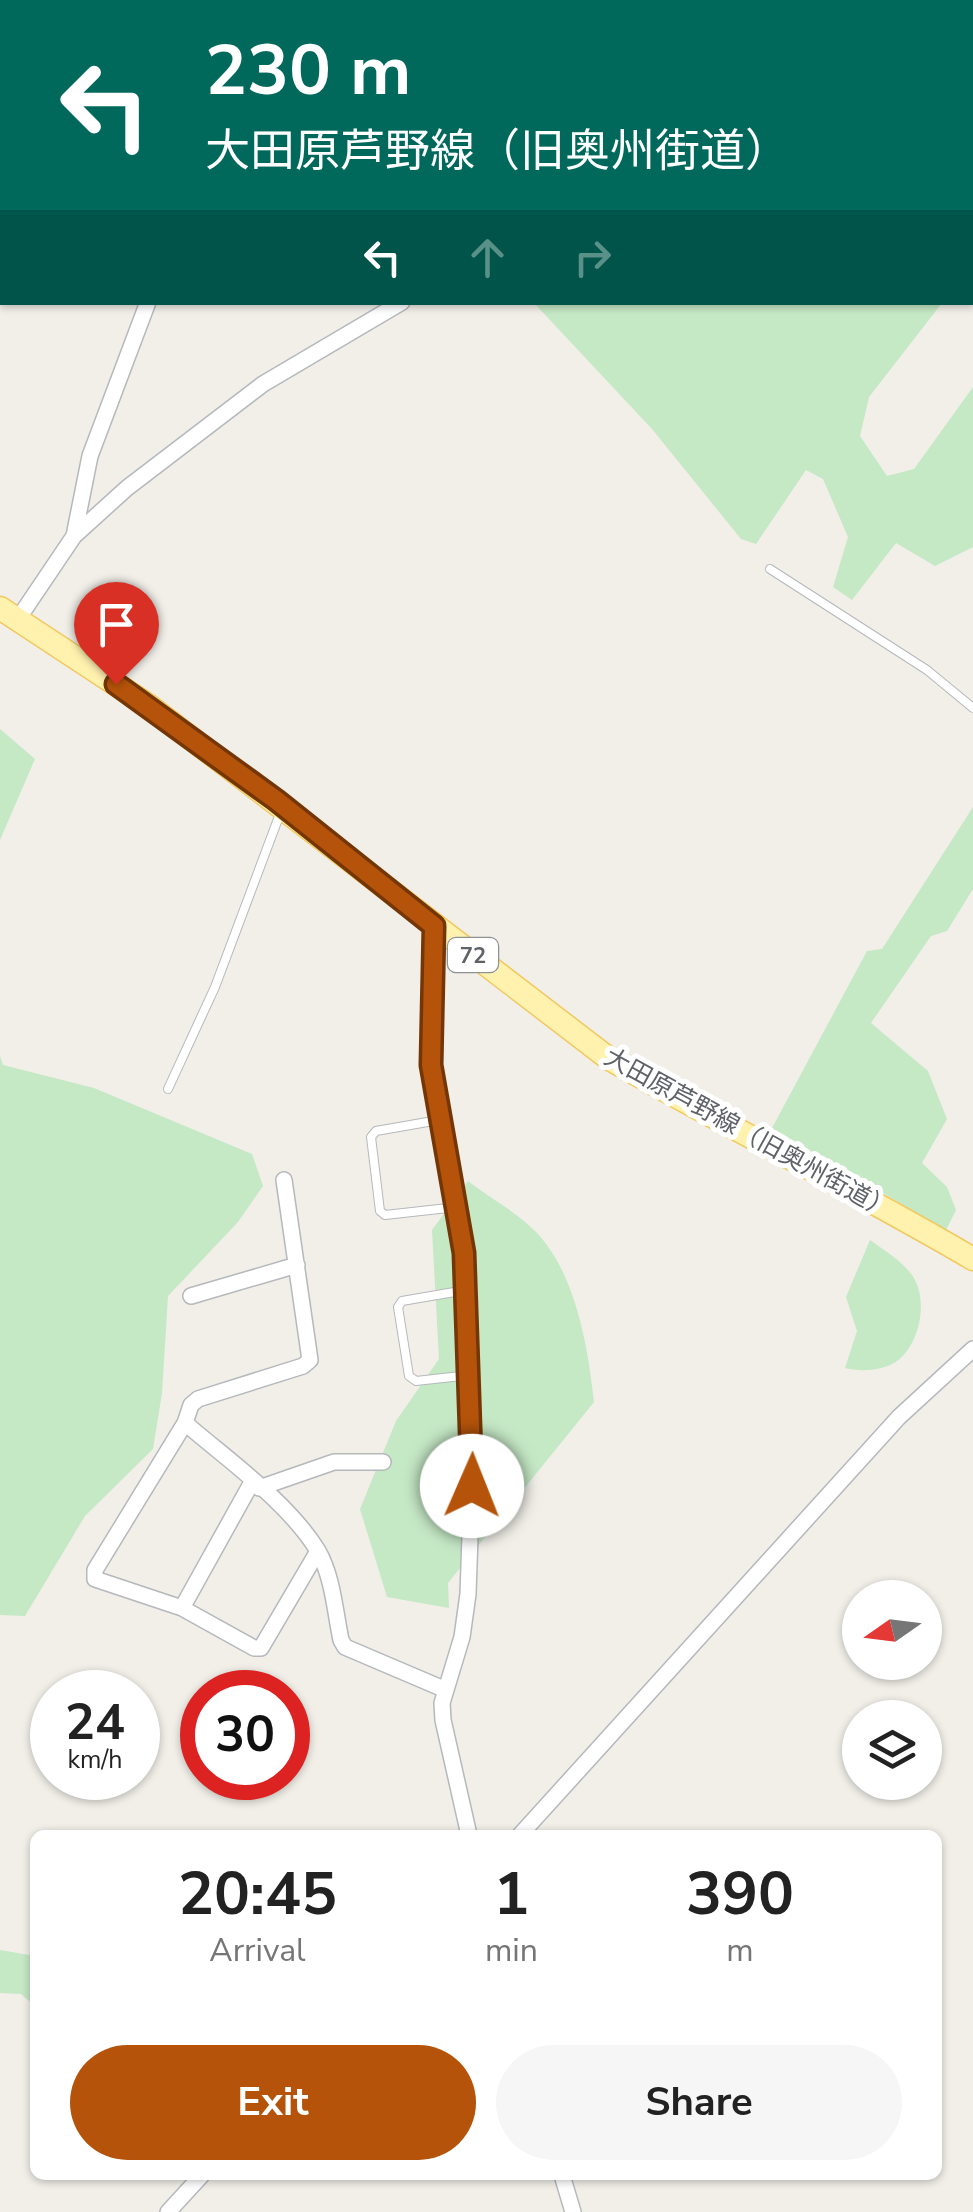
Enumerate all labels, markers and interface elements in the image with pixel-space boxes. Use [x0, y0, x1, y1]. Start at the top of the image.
text: 230 m [205, 23, 411, 119]
icon: left [40, 40, 170, 170]
text: 大田原芦野線（旧奥州街道） [205, 121, 790, 182]
icon: left [355, 230, 410, 285]
icon: ahead [460, 230, 515, 285]
icon: right [565, 230, 620, 285]
pin [74, 582, 159, 685]
icon: arrive [89, 597, 144, 652]
road number: 72 [448, 938, 498, 972]
street label: 大田原芦野線（旧奥州街道） [598, 1040, 899, 1228]
position arrow [420, 1434, 524, 1538]
north arrow [842, 1580, 942, 1680]
map controls [842, 1580, 942, 1800]
speed limit sign: 30 [180, 1670, 310, 1800]
text: 24 [65, 1688, 125, 1757]
button: layers [842, 1700, 942, 1800]
text: km/h [67, 1743, 123, 1777]
text: 20:45 [178, 1853, 337, 1935]
text: 1 [493, 1853, 529, 1935]
text: 390 [686, 1853, 794, 1935]
text: Arrival [209, 1929, 306, 1972]
text: min [485, 1929, 538, 1972]
text: m [726, 1929, 754, 1972]
button: Exit [70, 2045, 476, 2160]
button: Share [496, 2045, 902, 2160]

